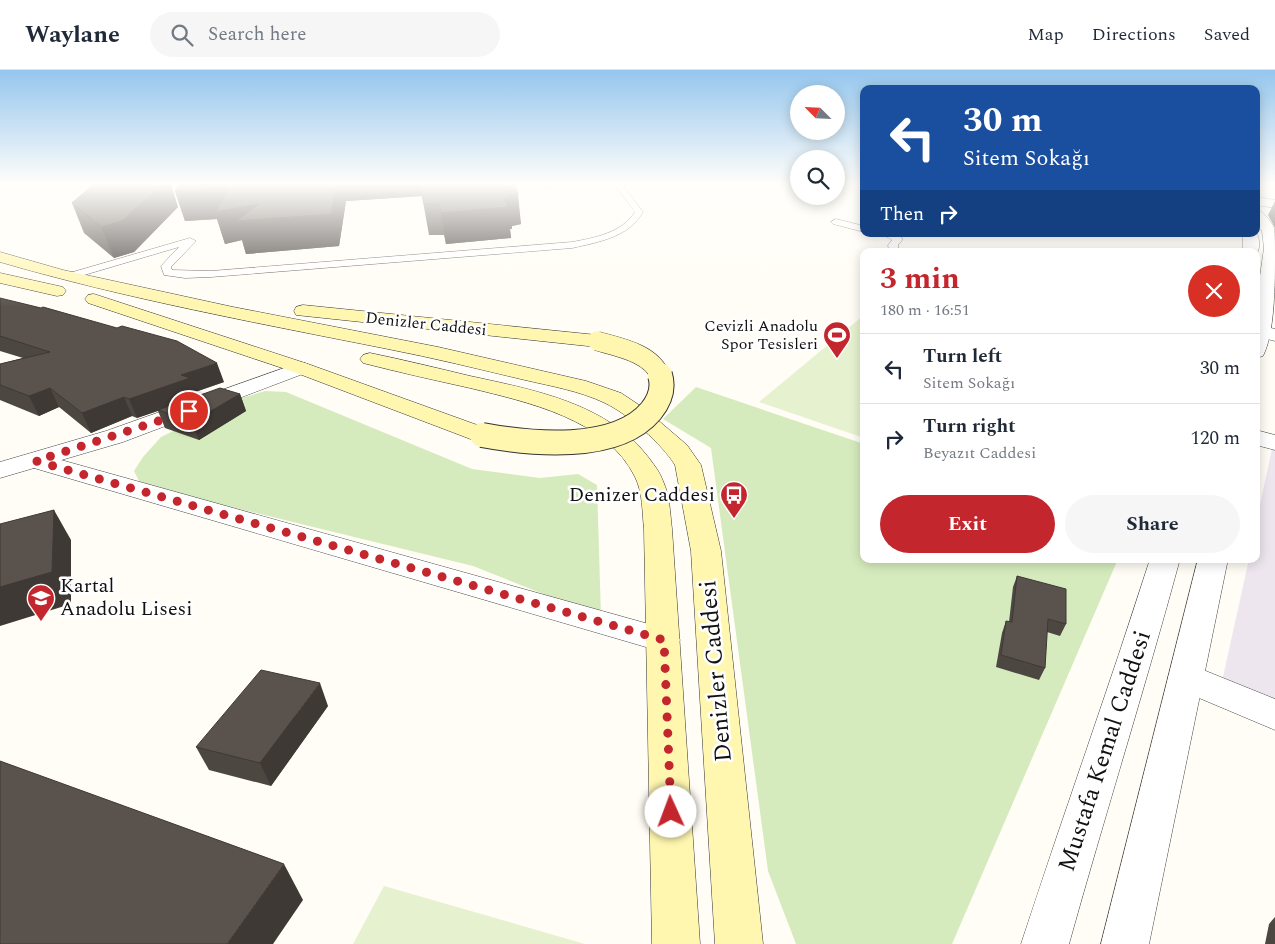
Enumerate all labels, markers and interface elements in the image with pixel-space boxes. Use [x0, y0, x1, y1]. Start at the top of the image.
search box [150, 12, 500, 57]
text: Waylane [25, 17, 120, 53]
text: Search here [208, 20, 306, 49]
icon: search [168, 21, 196, 49]
text: Map [1028, 21, 1064, 48]
text: Directions [1092, 21, 1176, 48]
text: Saved [1204, 21, 1250, 48]
north arrow [790, 85, 845, 140]
map controls [790, 85, 845, 205]
text: 30 m [963, 94, 1043, 147]
icon: left [880, 105, 945, 170]
text: Sitem Sokağı [963, 142, 1090, 175]
button: search [790, 150, 845, 205]
text: Then [880, 200, 924, 229]
icon: right [934, 200, 962, 228]
text: 3 min [880, 256, 960, 302]
button: close [1188, 265, 1240, 317]
text: 180 m · 16:51 [880, 298, 970, 322]
street label: Denizler Caddesi [364, 306, 488, 342]
place label: Cevizli Anadolu Spor Tesisleri [704, 314, 818, 356]
sports icon: Cevizli Anadolu Spor Tesisleri [822, 320, 852, 359]
text: Turn left [923, 342, 1002, 371]
text: 30 m [1200, 354, 1240, 383]
icon: left [880, 355, 908, 383]
text: Sitem Sokağı [923, 371, 1015, 395]
pin [168, 390, 210, 432]
icon: arrive [175, 397, 203, 425]
text: Turn right [923, 412, 1016, 441]
text: 120 m [1190, 424, 1240, 453]
icon: right [880, 425, 908, 453]
text: Beyazıt Caddesi [923, 441, 1036, 465]
place label: Denizer Caddesi [569, 480, 715, 510]
bus stop icon: Denizer Caddesi [719, 480, 749, 519]
button: Exit [880, 495, 1055, 553]
button: Share [1065, 495, 1240, 553]
place label: Kartal Anadolu Lisesi [60, 571, 193, 624]
street label: Denizler Caddesi [690, 578, 742, 764]
school or university icon: Kartal Anadolu Lisesi [26, 583, 56, 622]
street label: Mustafa Kemal Caddesi [1049, 626, 1161, 876]
position arrow [644, 785, 696, 837]

